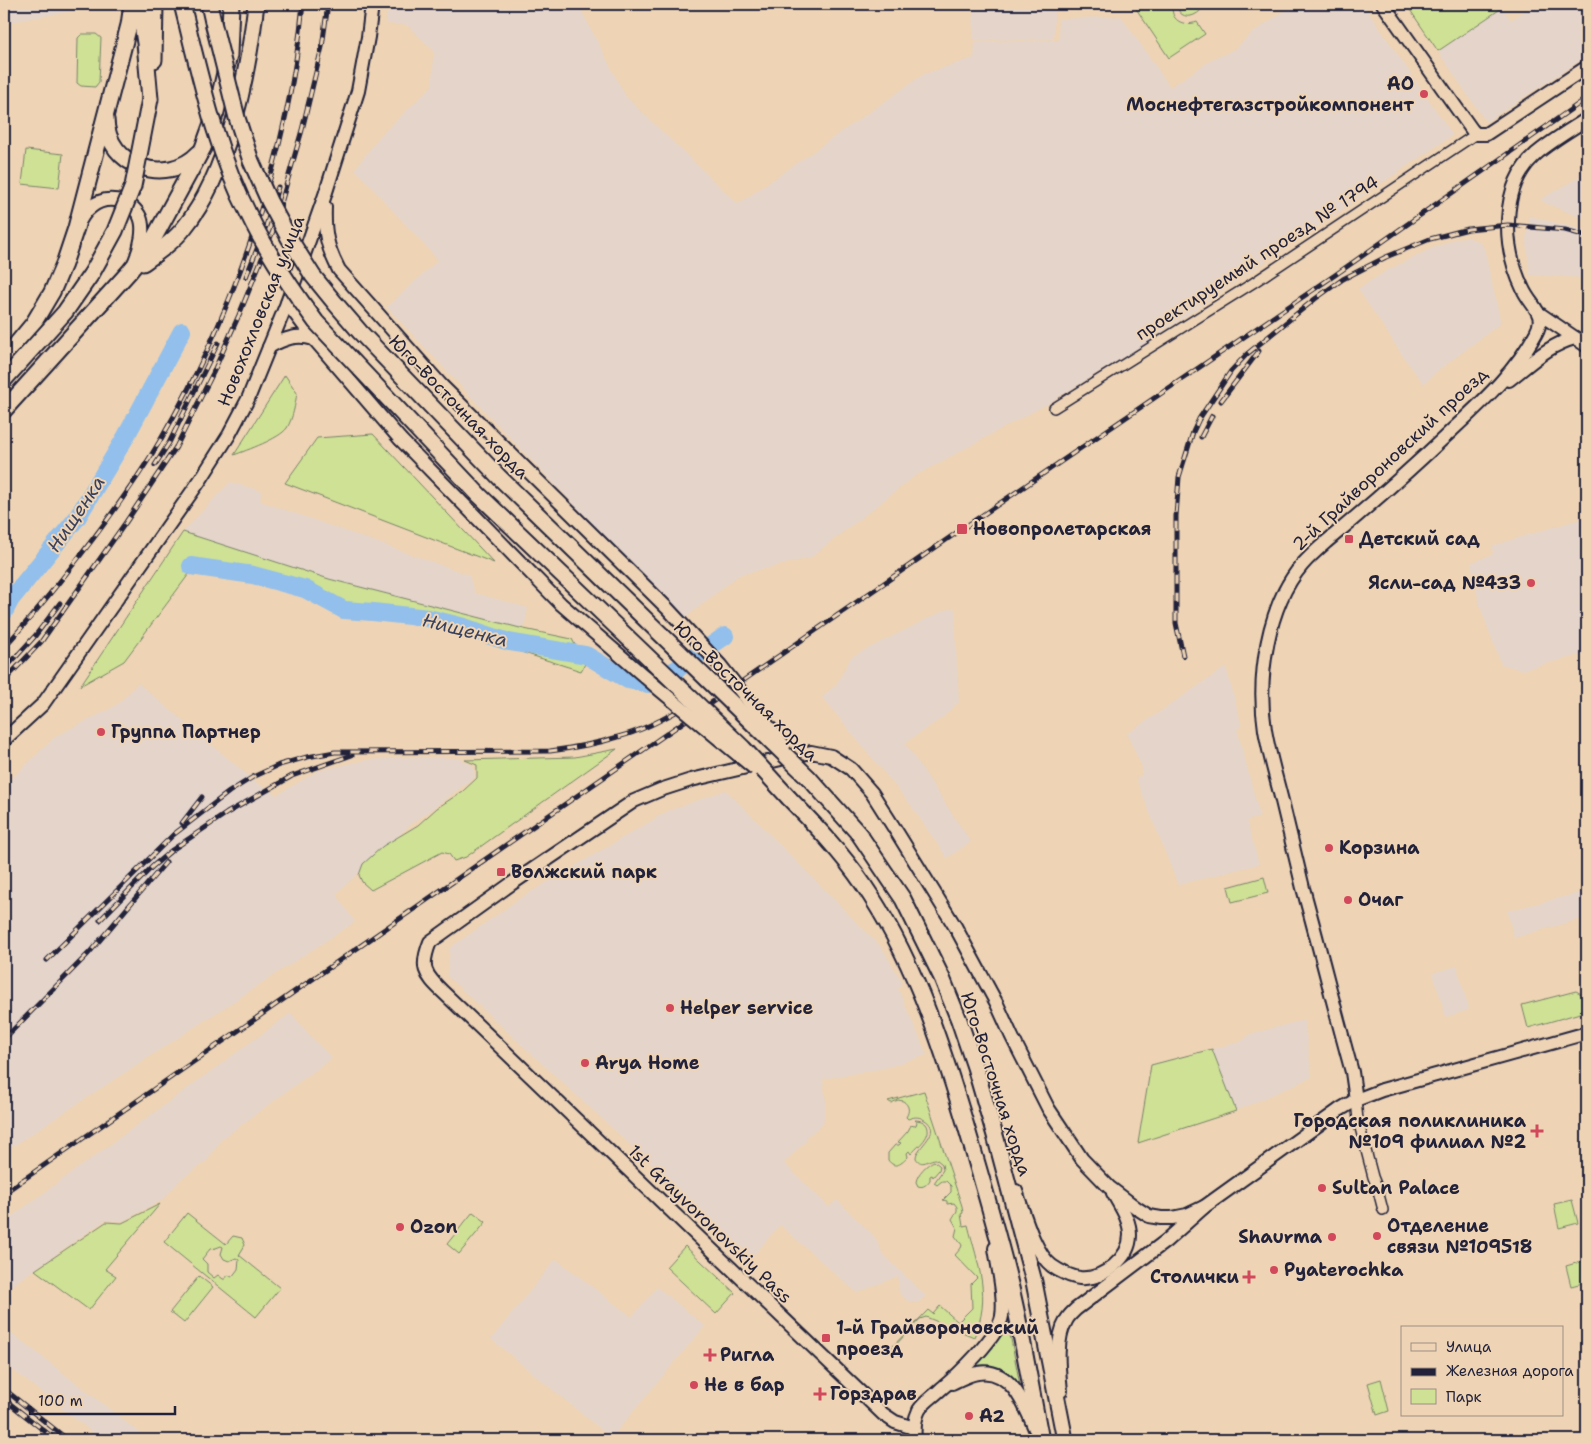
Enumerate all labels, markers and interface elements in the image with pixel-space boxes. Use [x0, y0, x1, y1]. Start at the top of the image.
place label: АО Моснефтегазстройкомпонент [1126, 72, 1414, 117]
marker: АО Моснефтегазстройкомпонент [1418, 88, 1430, 100]
street label: проектируемый проезд № 1794 [1131, 170, 1383, 346]
street label: Новохохловская улица [212, 212, 310, 410]
street label: Юго-Восточная хорда [384, 330, 534, 484]
street label: 2-й Грайвороновский проезд [1287, 362, 1493, 556]
water label: Нищенка [41, 471, 111, 557]
place label: Новопролетарская [973, 517, 1151, 541]
marker: Новопролетарская [955, 522, 969, 536]
place label: Детский сад [1359, 527, 1480, 551]
marker: Детский сад [1343, 533, 1355, 545]
place label: Ясли-сад №433 [1369, 571, 1521, 595]
marker: Ясли-сад №433 [1525, 577, 1537, 589]
water label: Нищенка [420, 607, 510, 653]
street label: Юго-Восточная хорда [669, 616, 823, 766]
place label: Группа Партнер [111, 720, 261, 744]
marker: Группа Партнер [95, 726, 107, 738]
place label: Корзина [1339, 836, 1420, 860]
marker: Корзина [1323, 842, 1335, 854]
place label: Волжский парк [511, 860, 657, 884]
marker: Волжский парк [495, 866, 507, 878]
place label: Очаг [1358, 888, 1404, 912]
marker: Очаг [1342, 894, 1354, 906]
street label: Юго-Восточная хорда [955, 989, 1037, 1179]
place label: Helper service [680, 996, 813, 1020]
marker: Helper service [664, 1002, 676, 1014]
place label: Arya Home [595, 1051, 700, 1075]
marker: Arya Home [579, 1057, 591, 1069]
place label: Городская поликлиника №109 филиал №2 [1293, 1109, 1527, 1154]
marker: Городская поликлиника №109 филиал №2 [1530, 1124, 1544, 1138]
street label: 1st Grayvoronovskiy Pass [623, 1139, 797, 1309]
place label: Sultan Palace [1332, 1176, 1460, 1200]
marker: Sultan Palace [1316, 1182, 1328, 1194]
place label: Отделение связи №109518 [1387, 1214, 1532, 1259]
place label: Ozon [410, 1215, 457, 1239]
marker: Ozon [394, 1221, 406, 1233]
place label: Shaurma [1238, 1225, 1323, 1249]
marker: Отделение связи №109518 [1371, 1230, 1383, 1242]
marker: Shaurma [1326, 1231, 1338, 1243]
place label: Pyaterochka [1284, 1258, 1404, 1282]
marker: Pyaterochka [1268, 1264, 1280, 1276]
place label: Столички [1150, 1265, 1239, 1289]
marker: Столички [1243, 1271, 1255, 1283]
place label: 1-й Грайвороновский проезд [836, 1316, 1039, 1361]
legend [1401, 1326, 1564, 1416]
marker: 1-й Грайвороновский проезд [820, 1332, 832, 1344]
text: Улица [1446, 1337, 1492, 1357]
place label: Ригла [720, 1343, 775, 1367]
marker: Ригла [704, 1349, 716, 1361]
text: Железная дорога [1446, 1361, 1574, 1381]
place label: Не в бар [704, 1373, 785, 1397]
marker: Не в бар [688, 1379, 700, 1391]
place label: Горздрав [830, 1382, 917, 1406]
scale bar [30, 1384, 175, 1416]
text: Парк [1446, 1387, 1482, 1407]
marker: Горздрав [814, 1388, 826, 1400]
text: 100 m [38, 1391, 83, 1411]
place label: A2 [979, 1404, 1005, 1428]
marker: A2 [963, 1410, 975, 1422]

